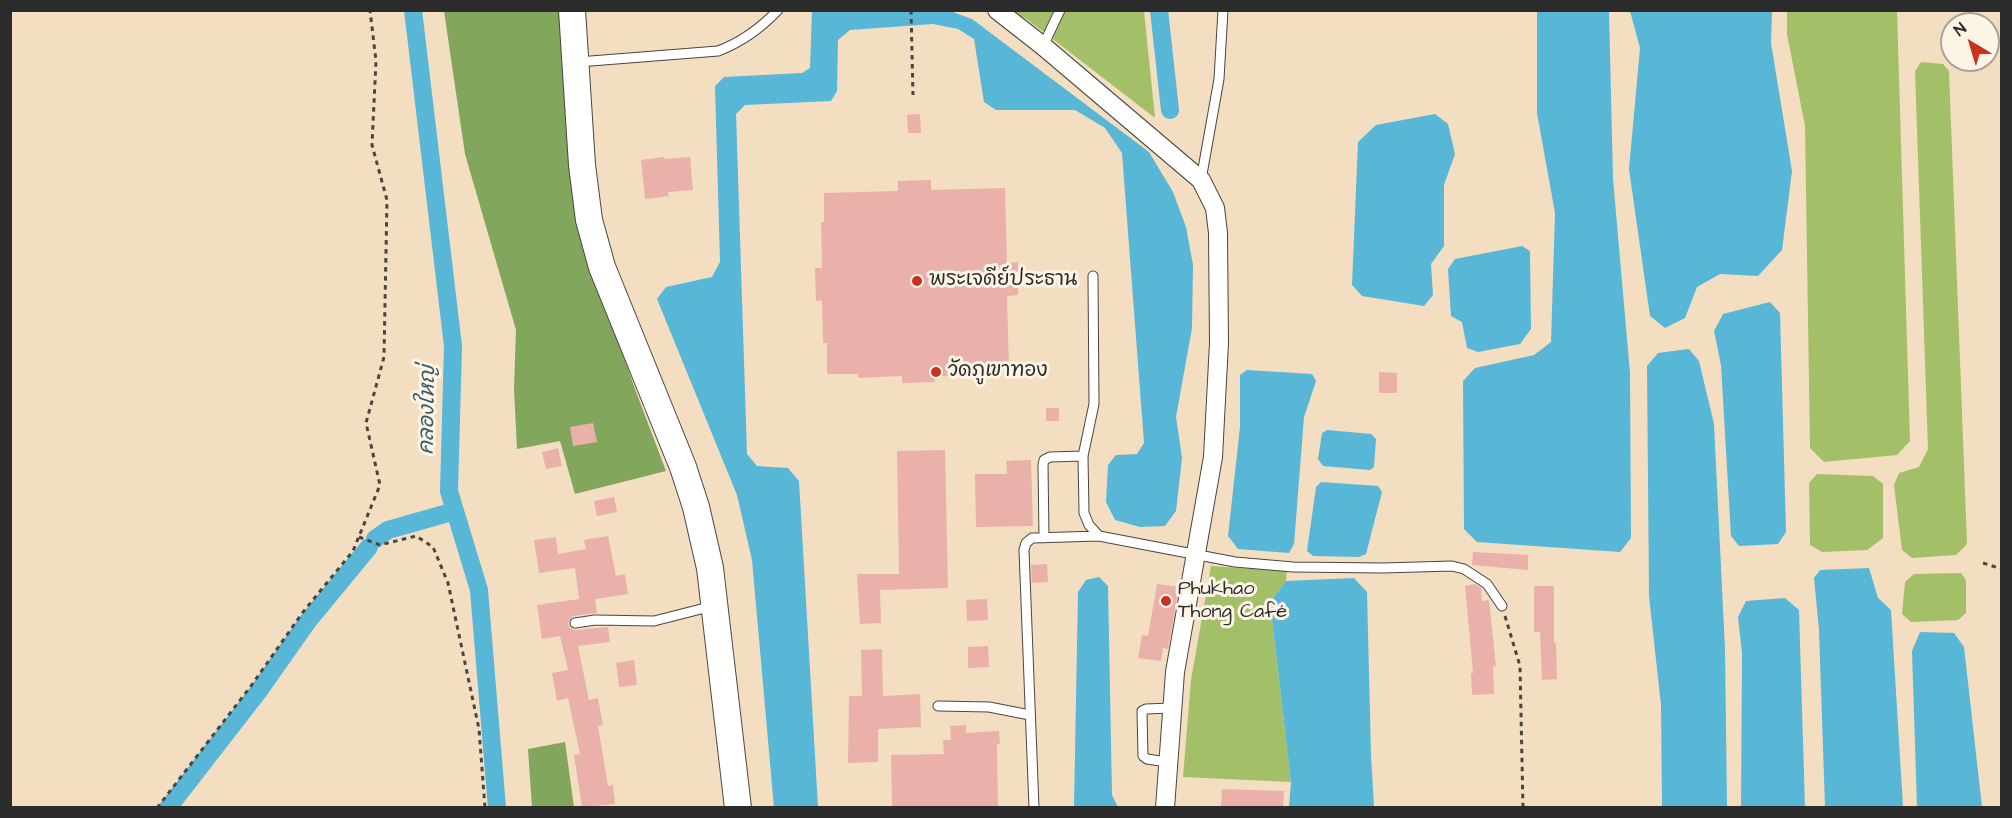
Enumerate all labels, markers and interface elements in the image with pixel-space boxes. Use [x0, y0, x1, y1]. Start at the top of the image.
north arrow [1940, 12, 2000, 72]
text: N [1949, 18, 1971, 41]
place label: พระเจดีย์ประธาน [929, 269, 1077, 293]
marker: พระเจดีย์ประธาน [910, 274, 924, 288]
place label: วัดภูเขาทอง [948, 360, 1048, 384]
water label: คลองใหญ่ [416, 365, 442, 455]
marker: วัดภูเขาทอง [929, 365, 943, 379]
place label: Phukhao Thong Café [1178, 578, 1287, 625]
marker: Phukhao Thong Café [1159, 594, 1173, 608]

